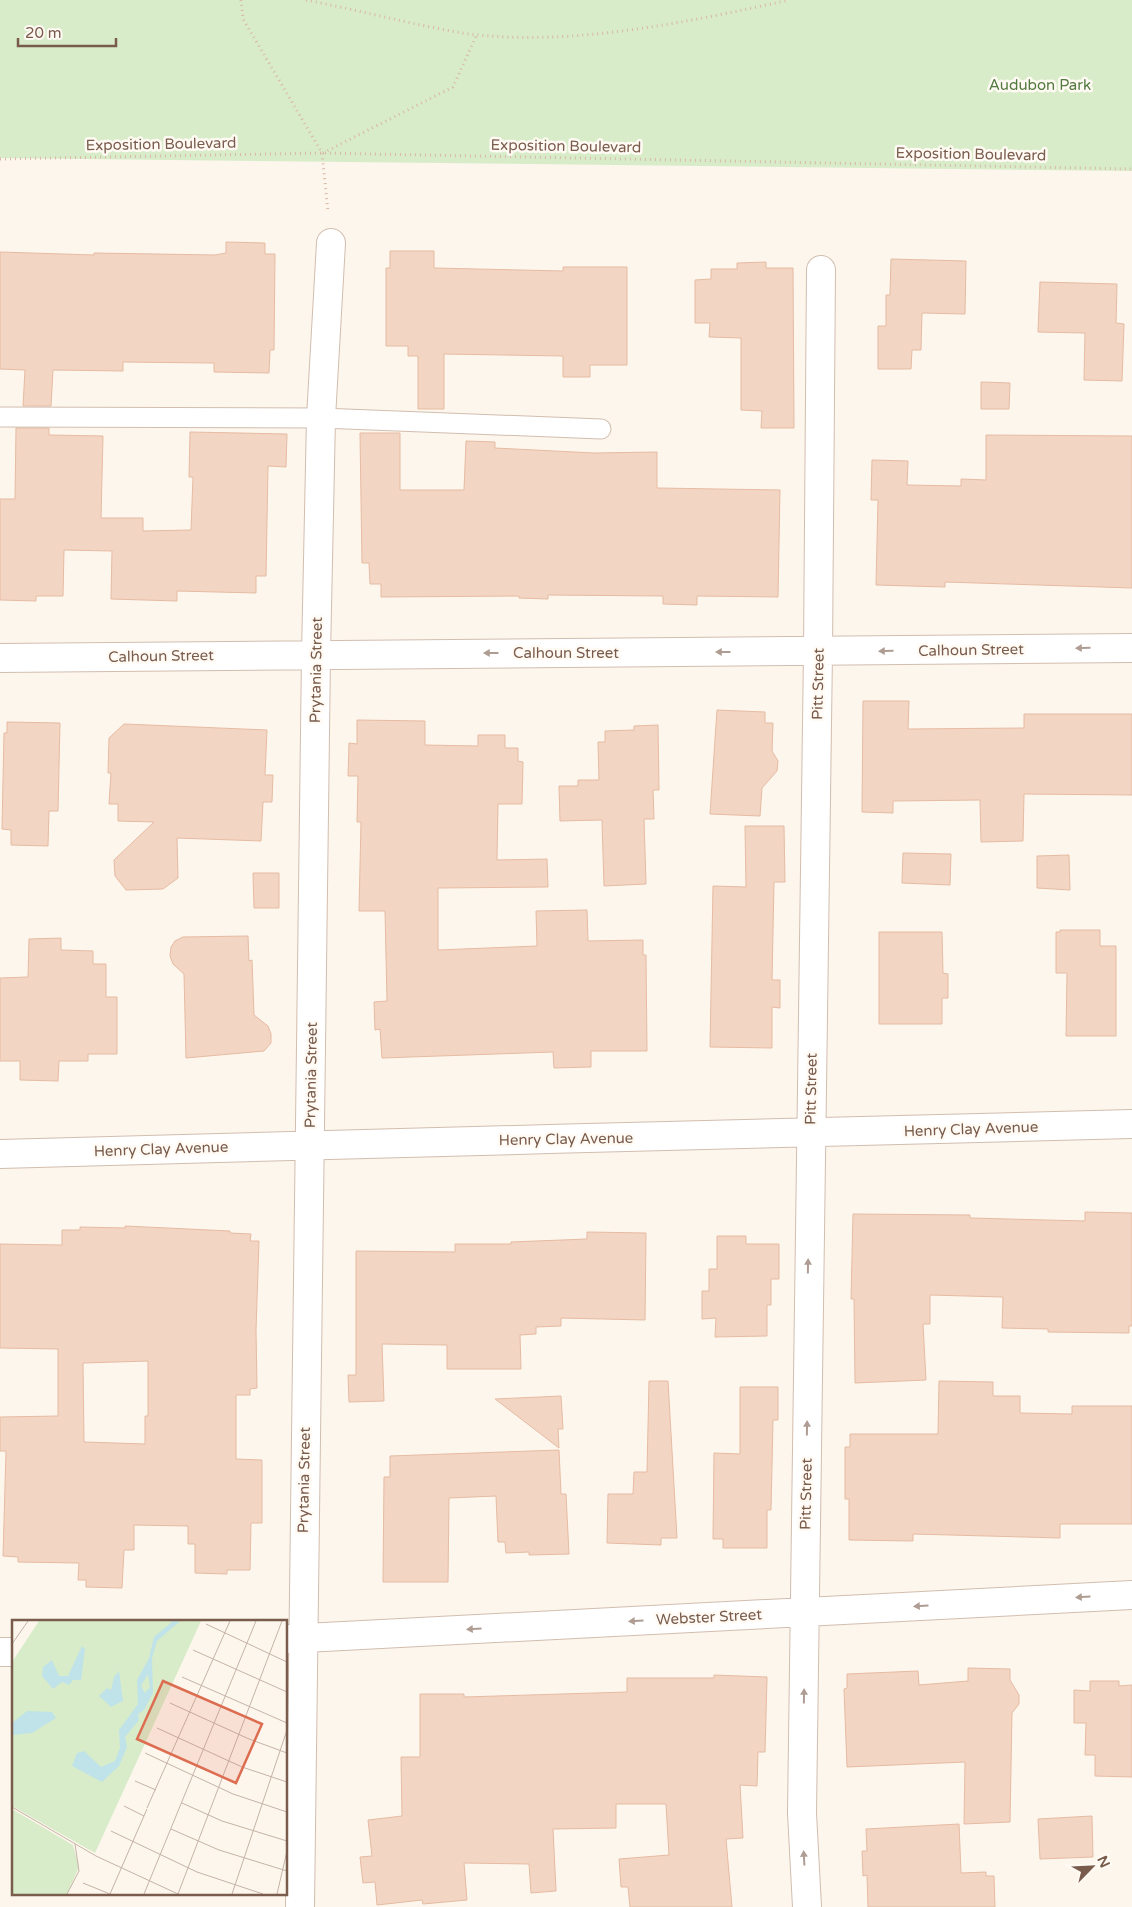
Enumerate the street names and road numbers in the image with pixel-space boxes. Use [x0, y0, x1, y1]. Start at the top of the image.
street label: Exposition Boulevard [85, 134, 237, 154]
street label: Exposition Boulevard [490, 136, 642, 156]
street label: Exposition Boulevard [895, 144, 1047, 164]
street label: Prytania Street [306, 616, 326, 723]
street label: Calhoun Street [918, 640, 1024, 660]
street label: Calhoun Street [513, 644, 619, 662]
street label: Calhoun Street [108, 646, 214, 666]
street label: Pitt Street [808, 648, 828, 720]
street label: Prytania Street [301, 1021, 321, 1128]
street label: Pitt Street [801, 1053, 821, 1125]
street label: Henry Clay Avenue [903, 1118, 1039, 1140]
street label: Henry Clay Avenue [499, 1129, 633, 1149]
street label: Henry Clay Avenue [93, 1138, 229, 1160]
street label: Prytania Street [294, 1426, 314, 1533]
street label: Pitt Street [796, 1458, 816, 1530]
street label: Webster Street [655, 1605, 763, 1629]

